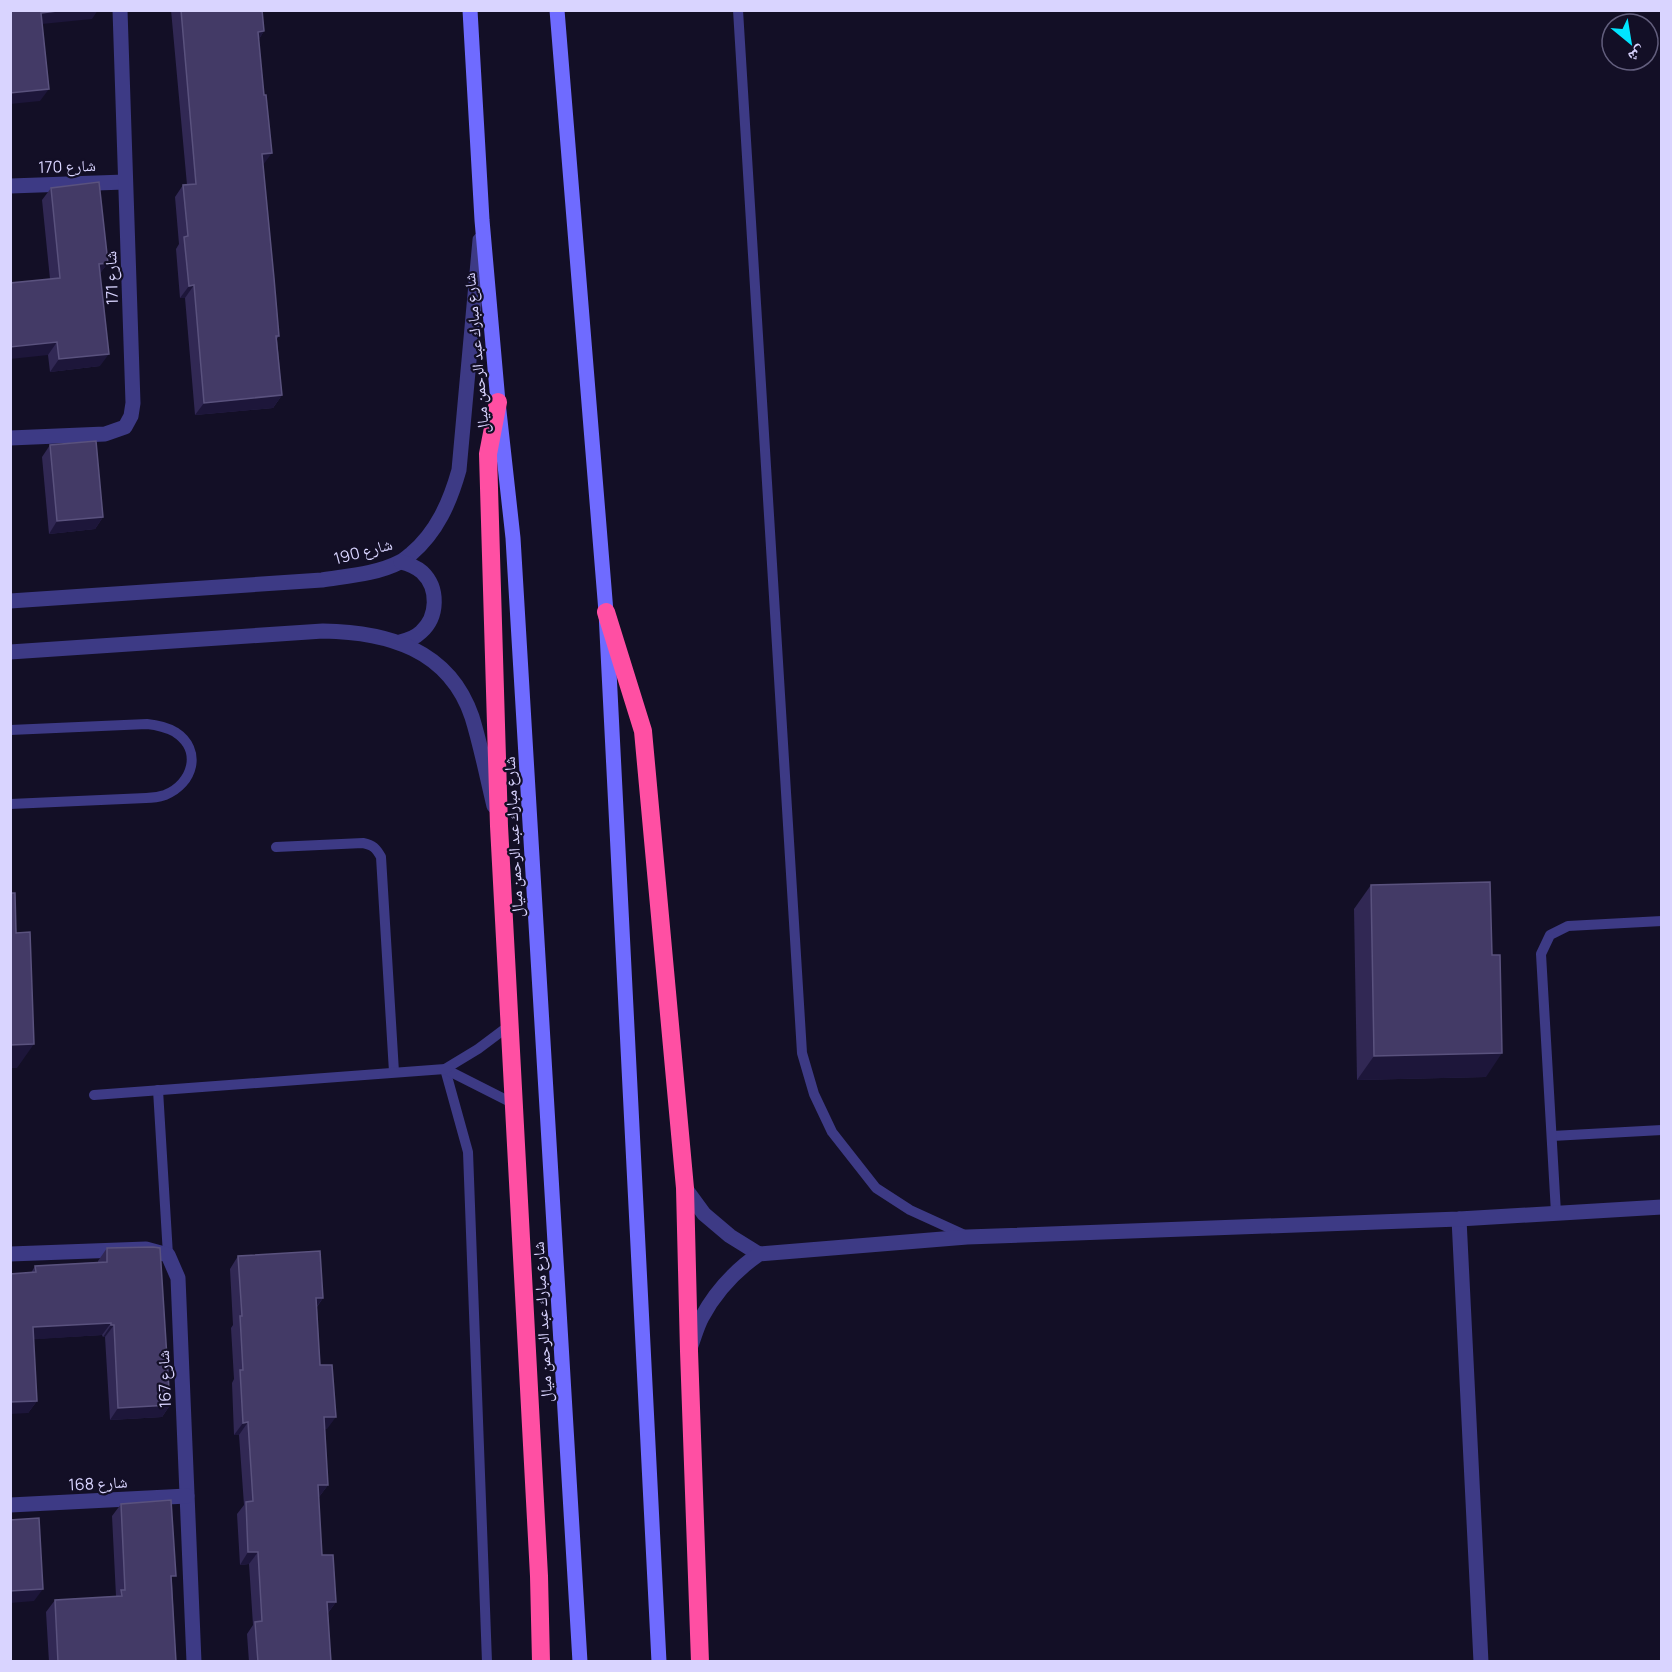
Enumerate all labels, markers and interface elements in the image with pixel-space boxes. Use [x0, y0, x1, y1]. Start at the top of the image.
north arrow [1600, 12, 1660, 72]
text: ش [1625, 41, 1650, 69]
street label: شارع 170 [38, 154, 96, 178]
street label: شارع 171 [99, 251, 123, 305]
street label: شارع مبارك عبد الرحمن ميال [458, 272, 494, 434]
street label: شارع 190 [331, 533, 395, 569]
street label: شارع مبارك عبد الرحمن ميال [498, 756, 528, 918]
street label: شارع مبارك عبد الرحمن ميال [527, 1241, 557, 1403]
street label: شارع 167 [152, 1350, 176, 1408]
street label: شارع 168 [68, 1470, 128, 1496]

